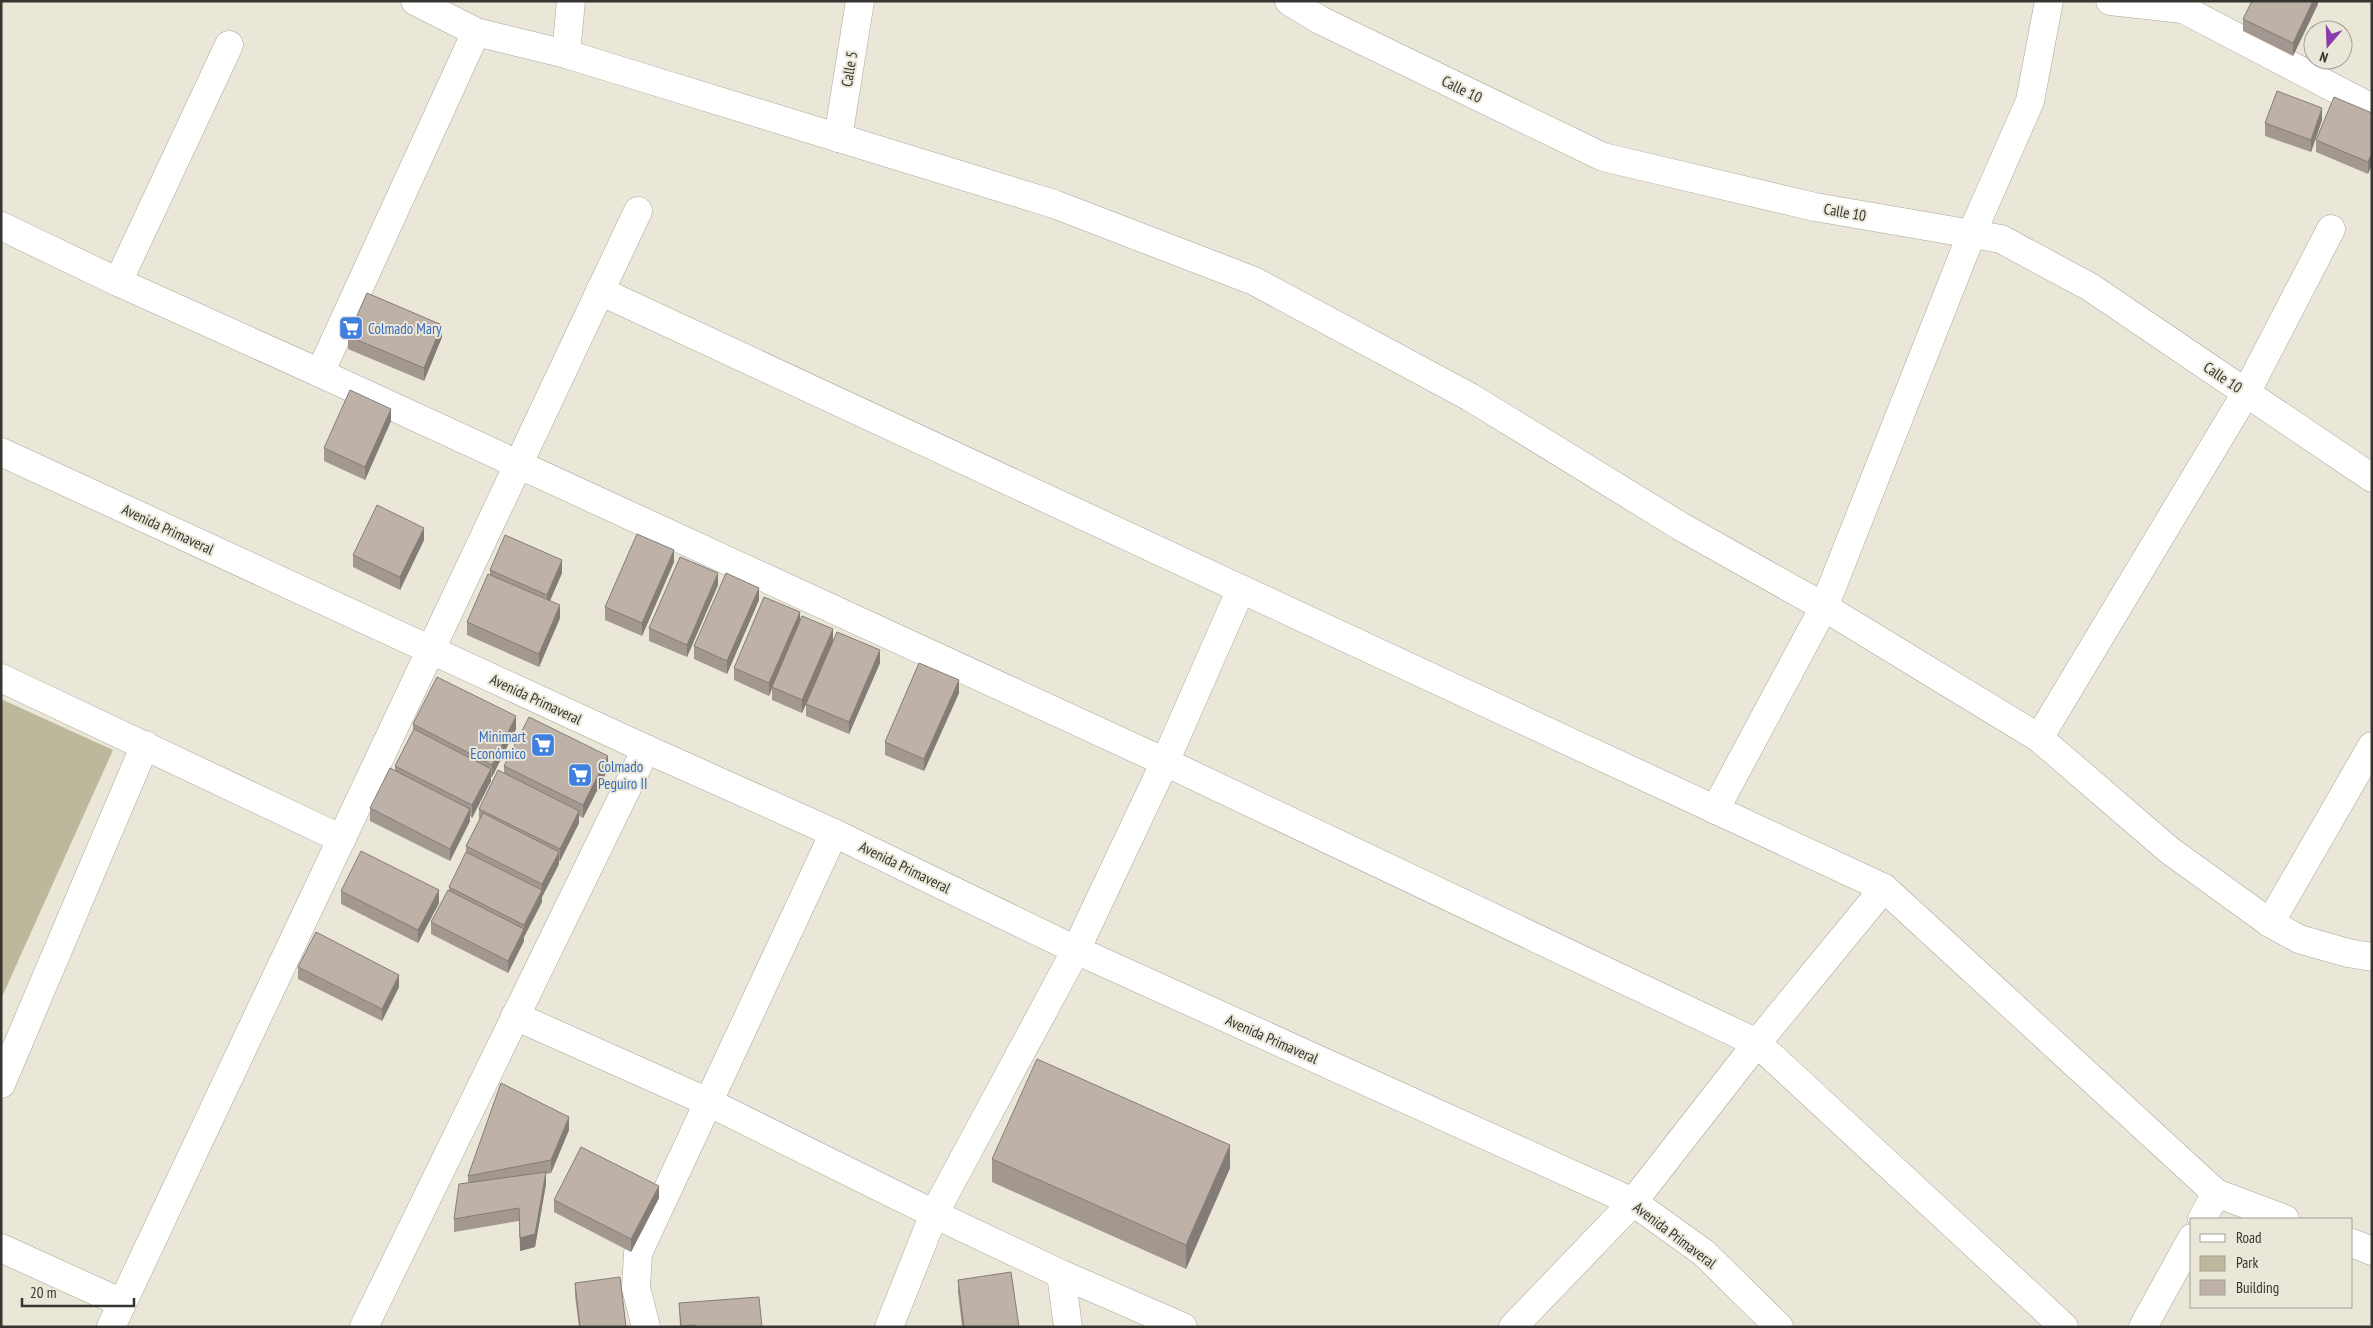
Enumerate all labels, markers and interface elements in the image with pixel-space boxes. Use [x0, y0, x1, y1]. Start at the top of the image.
north arrow [2303, 20, 2353, 70]
text: N [2317, 48, 2330, 67]
street label: Calle 5 [837, 50, 861, 88]
street label: Calle 10 [1439, 71, 1486, 107]
street label: Calle 10 [1822, 199, 1868, 225]
supermarket icon: Colmado Mary [338, 315, 364, 341]
place label: Colmado Mary [368, 319, 442, 338]
street label: Calle 10 [2200, 357, 2246, 397]
street label: Avenida Primaveral [119, 499, 217, 559]
street label: Avenida Primaveral [487, 669, 585, 729]
place label: Minimart Económico [470, 727, 526, 763]
supermarket icon: Minimart Económico [530, 732, 556, 758]
place label: Colmado Peguiro II [598, 757, 647, 793]
supermarket icon: Colmado Peguiro II [567, 762, 593, 788]
street label: Avenida Primaveral [856, 837, 954, 898]
street label: Avenida Primaveral [1223, 1010, 1322, 1068]
street label: Avenida Primaveral [1630, 1198, 1721, 1273]
legend [2190, 1218, 2353, 1308]
text: Road [2236, 1228, 2262, 1247]
text: Park [2236, 1253, 2258, 1272]
scale bar [22, 1276, 135, 1308]
text: Building [2236, 1278, 2279, 1297]
text: 20 m [30, 1283, 56, 1302]

